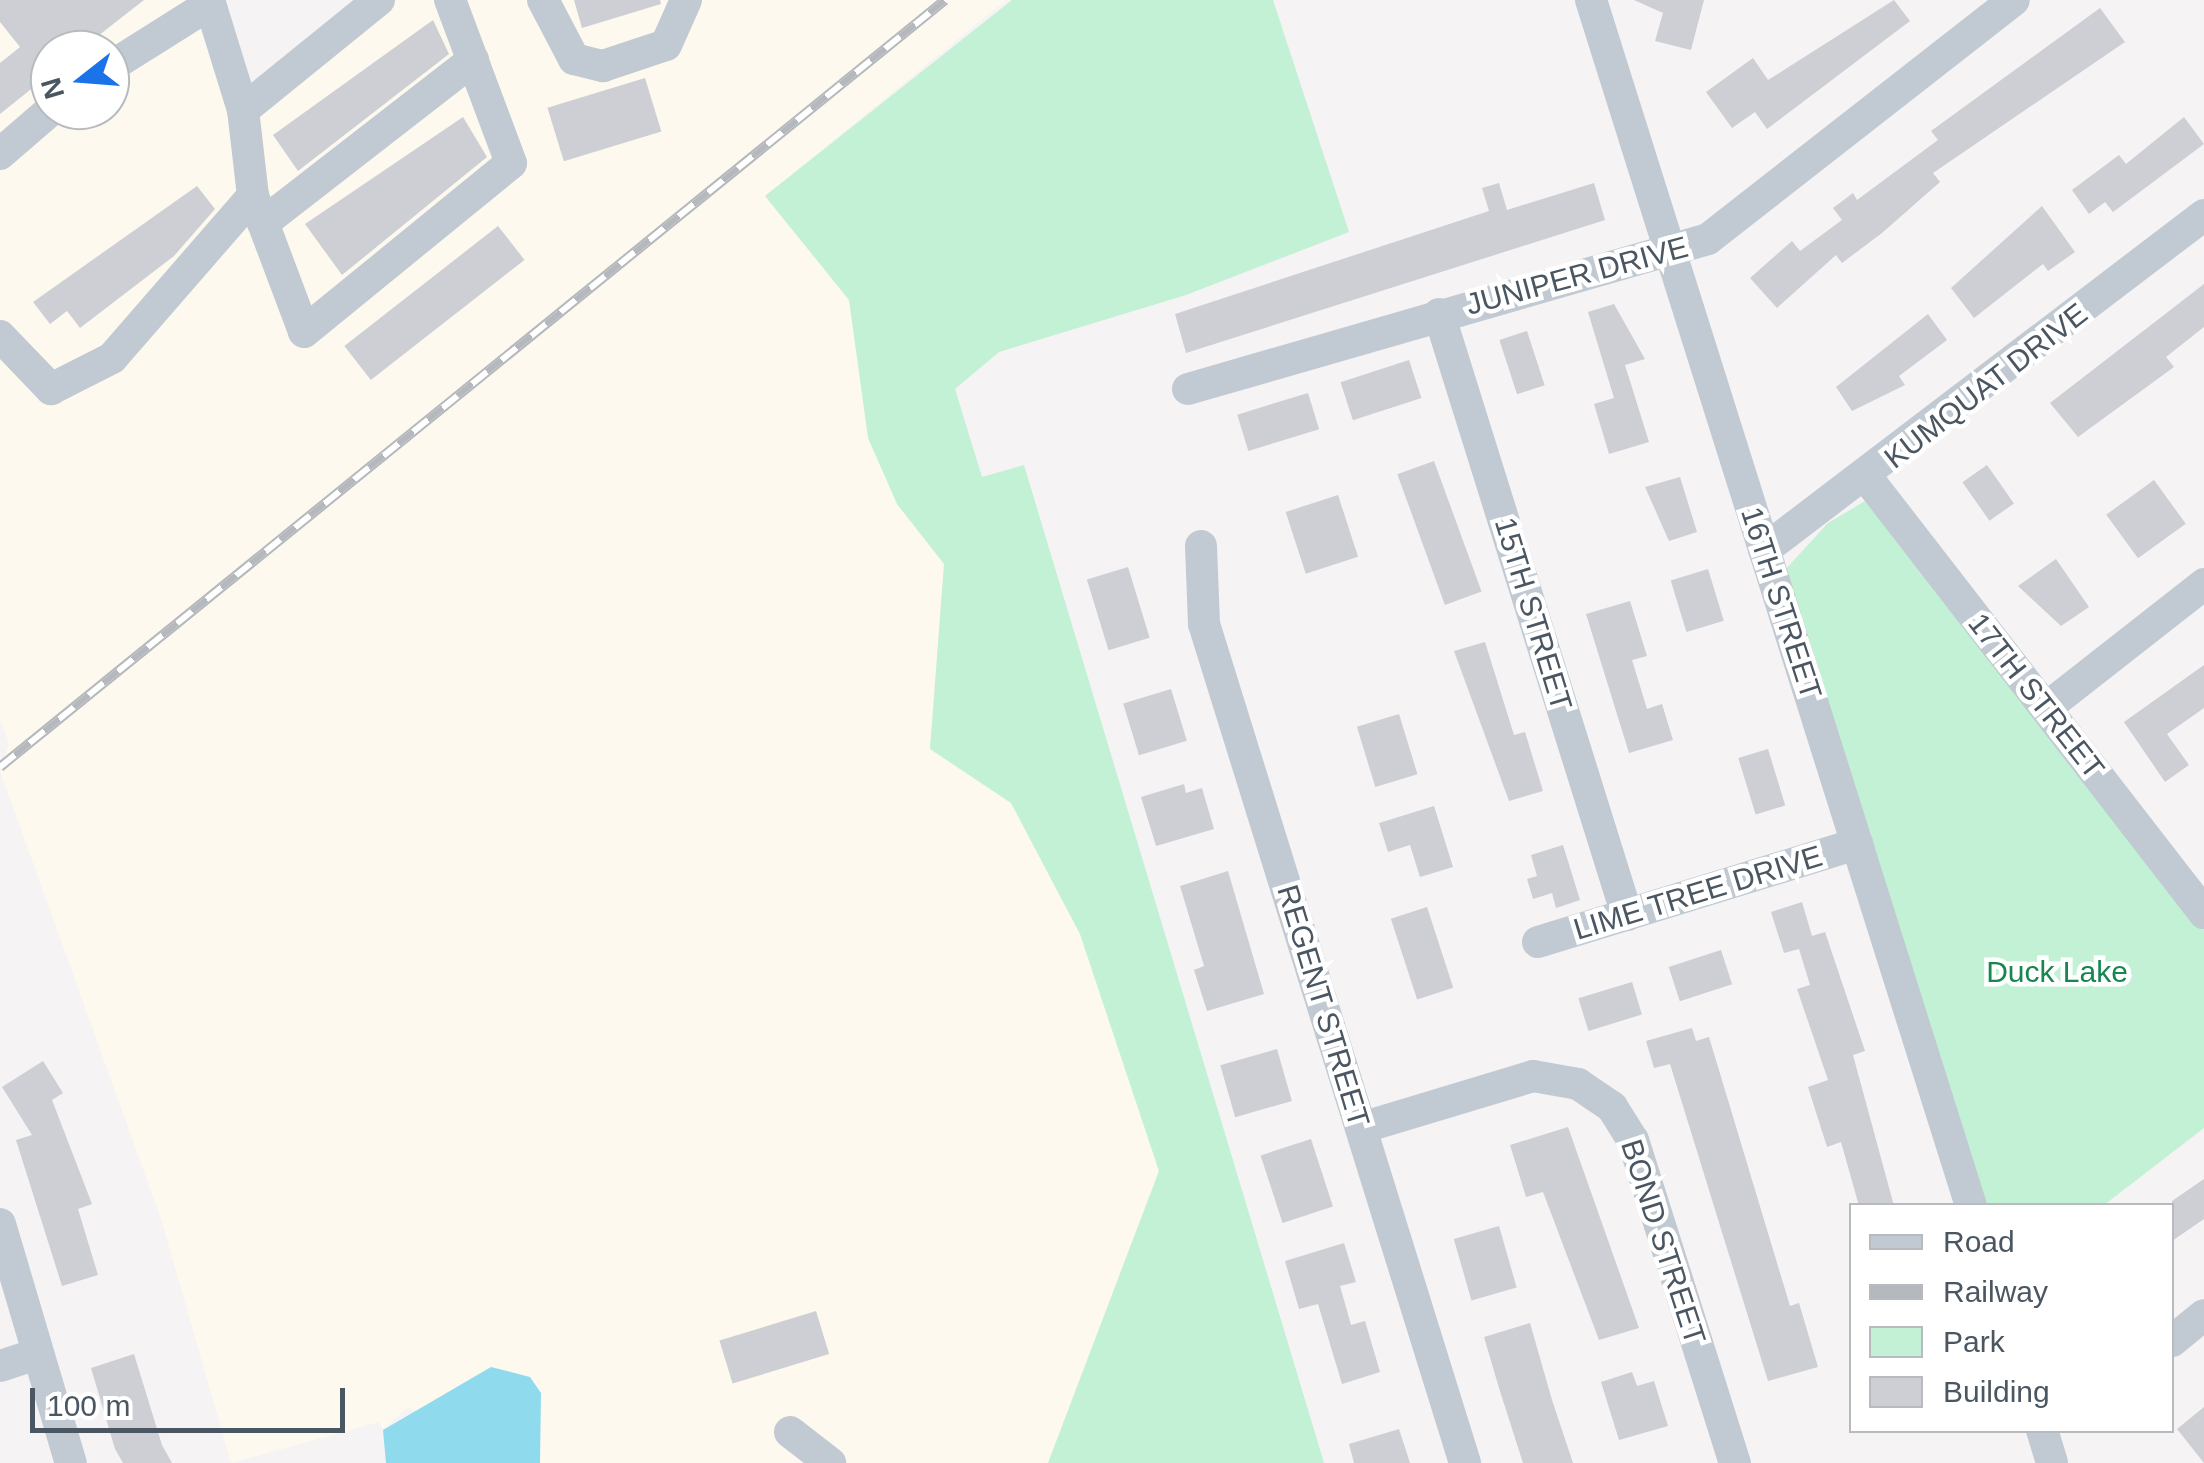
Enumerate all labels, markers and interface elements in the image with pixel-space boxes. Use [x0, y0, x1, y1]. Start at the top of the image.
north arrow [30, 30, 130, 130]
text: N [35, 74, 71, 103]
street label: JUNIPER DRIVE [1462, 229, 1692, 323]
street label: KUMQUAT DRIVE [1877, 296, 2095, 476]
street label: 16TH STREET [1733, 502, 1829, 704]
street label: 15TH STREET [1487, 513, 1579, 715]
street label: 17TH STREET [1960, 606, 2112, 786]
street label: LIME TREE DRIVE [1569, 838, 1827, 948]
street label: REGENT STREET [1269, 880, 1377, 1132]
park label: Duck Lake [1986, 954, 2128, 990]
street label: BOND STREET [1613, 1135, 1713, 1349]
legend [1849, 1203, 2174, 1433]
text: Road [1943, 1225, 2015, 1258]
text: Railway [1943, 1275, 2048, 1308]
text: Park [1943, 1325, 2005, 1358]
scale bar [35, 1368, 350, 1430]
text: Building [1943, 1375, 2050, 1408]
text: 100 m [47, 1389, 130, 1422]

